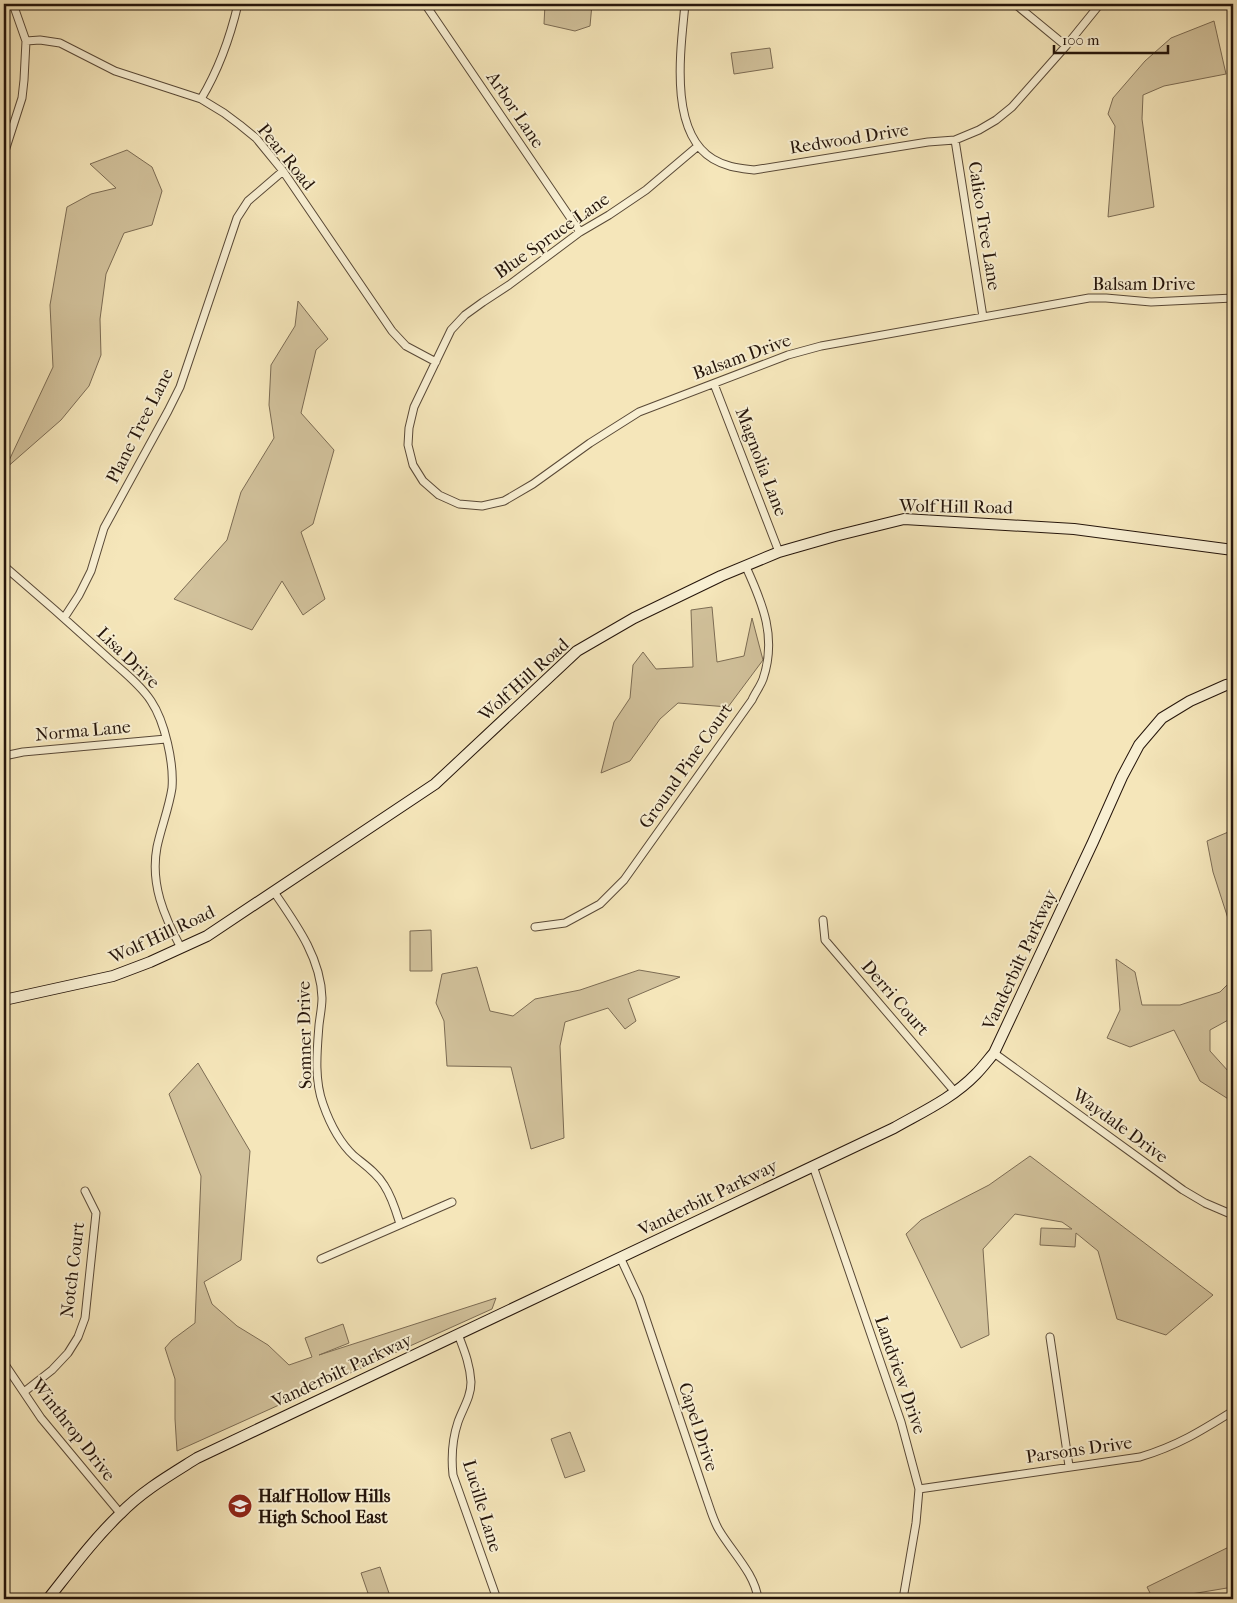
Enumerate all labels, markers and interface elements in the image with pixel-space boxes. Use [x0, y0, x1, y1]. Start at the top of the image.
scale bar [1054, 22, 1168, 54]
text: 100 m [1062, 31, 1100, 49]
street label: Arbor Lane [481, 67, 548, 152]
street label: Redwood Drive [788, 119, 910, 159]
street label: Pear Road [253, 120, 319, 195]
street label: Calico Tree Lane [963, 160, 1005, 292]
street label: Blue Spruce Lane [491, 189, 614, 283]
street label: Balsam Drive [1093, 274, 1195, 295]
street label: Balsam Drive [690, 330, 794, 384]
street label: Plane Tree Lane [102, 365, 178, 487]
street label: Magnolia Lane [731, 405, 791, 519]
street label: Wolf Hill Road [898, 495, 1013, 518]
street label: Lisa Drive [92, 623, 164, 693]
street label: Wolf Hill Road [474, 634, 573, 727]
street label: Ground Pine Court [635, 699, 737, 833]
street label: Norma Lane [34, 716, 132, 746]
street label: Vanderbilt Parkway [978, 885, 1062, 1034]
street label: Wolf Hill Road [105, 901, 218, 969]
street label: Derri Court [857, 956, 934, 1040]
street label: Somner Drive [294, 981, 316, 1089]
street label: Waydale Drive [1067, 1084, 1172, 1168]
street label: Vanderbilt Parkway [634, 1155, 782, 1241]
street label: Notch Court [57, 1220, 89, 1319]
street label: Landview Drive [870, 1313, 930, 1437]
street label: Vanderbilt Parkway [268, 1329, 417, 1413]
street label: Winthrop Drive [26, 1374, 120, 1485]
street label: Capel Drive [674, 1380, 722, 1474]
street label: Parsons Drive [1024, 1432, 1134, 1468]
street label: Lucille Lane [458, 1457, 506, 1555]
place label: Half Hollow Hills High School East [258, 1486, 391, 1528]
school or university icon: Half Hollow Hills High School East [227, 1493, 253, 1519]

